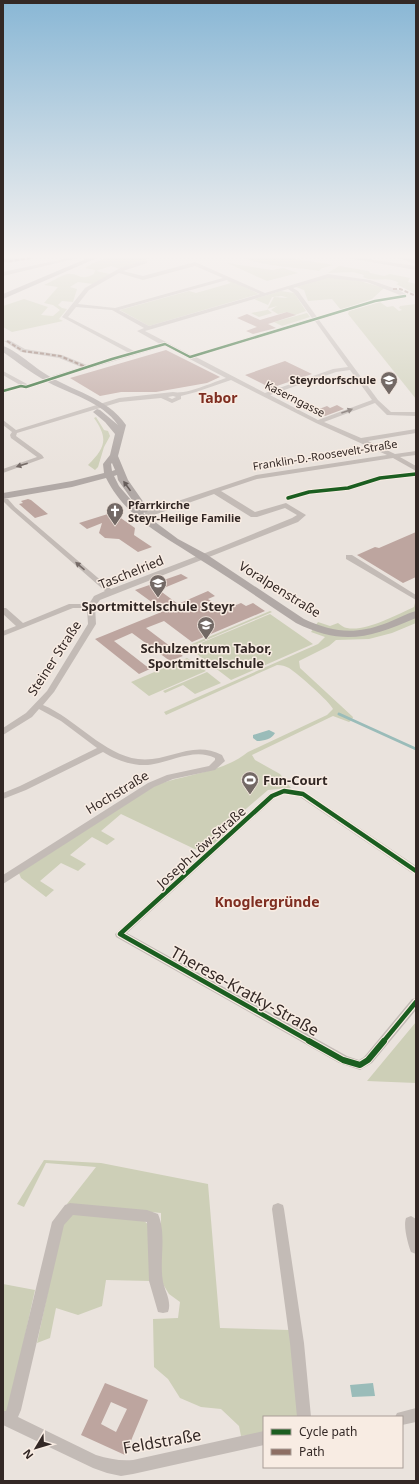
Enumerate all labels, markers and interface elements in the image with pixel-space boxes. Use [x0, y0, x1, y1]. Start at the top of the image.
school or university icon: Steyrdorfschule [379, 370, 399, 395]
place label: Steyrdorfschule [289, 372, 376, 387]
street label: Kaserngasse [263, 377, 328, 420]
district label: Tabor [198, 388, 238, 407]
one-way arrow [342, 408, 354, 414]
street label: Franklin-D.-Roosevelt-Straße [252, 436, 398, 473]
one-way arrow [16, 462, 28, 468]
one-way arrow [122, 480, 131, 491]
place label: Pfarrkirche Steyr-Heilige Familie [128, 497, 241, 525]
church icon: Pfarrkirche Steyr-Heilige Familie [105, 501, 125, 526]
street label: Taschelried [96, 551, 166, 593]
street label: Voralpenstraße [236, 557, 324, 621]
one-way arrow [75, 561, 85, 571]
school or university icon: Sportmittelschule Steyr [148, 573, 168, 598]
place label: Sportmittelschule Steyr [81, 597, 235, 615]
school or university icon: Schulzentrum Tabor, Sportmittelschule [196, 615, 216, 640]
street label: Steiner Straße [23, 617, 85, 699]
place label: Schulzentrum Tabor, Sportmittelschule [140, 639, 272, 672]
street label: Hochstraße [82, 766, 152, 818]
sports icon: Fun-Court [240, 770, 260, 795]
place label: Fun-Court [263, 771, 328, 789]
street label: Joseph-Löw-Straße [151, 802, 249, 893]
district label: Knoglergründe [214, 892, 320, 911]
street label: Therese-Kratky-Straße [167, 941, 323, 1041]
legend [263, 1416, 403, 1468]
street label: Feldstraße [121, 1423, 203, 1459]
text: Cycle path [299, 1423, 357, 1440]
north arrow [16, 1428, 56, 1468]
text: Path [299, 1443, 325, 1460]
text: N [19, 1446, 36, 1463]

